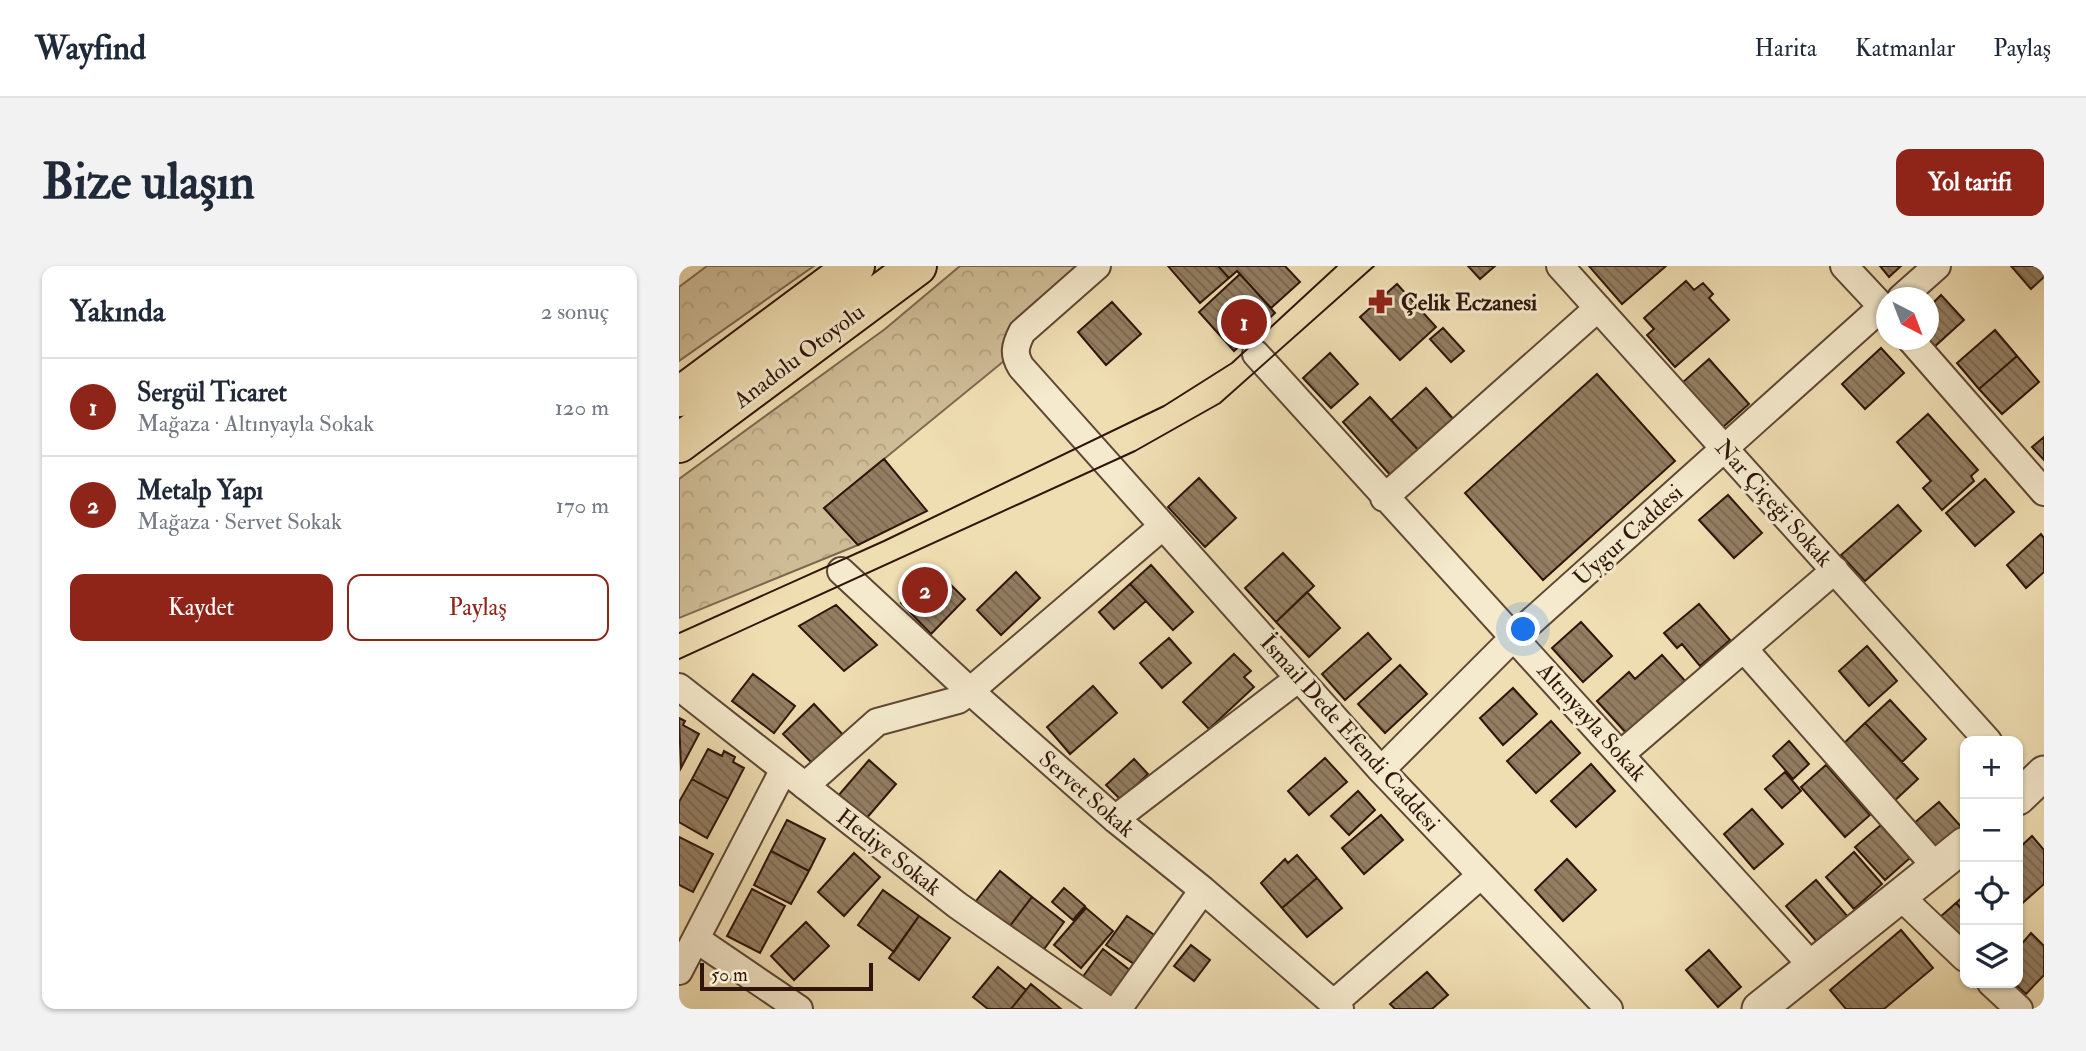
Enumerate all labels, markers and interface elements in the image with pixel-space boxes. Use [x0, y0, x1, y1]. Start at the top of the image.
text: Wayfind [35, 28, 146, 69]
text: Harita [1754, 33, 1817, 64]
text: Katmanlar [1855, 33, 1955, 64]
text: Paylaş [1993, 33, 2051, 64]
button: Yol tarifi [1896, 149, 2044, 216]
text: Bize ulaşın [42, 152, 255, 213]
north arrow [1876, 287, 1939, 350]
pharmacy icon: Çelik Eczanesi [1367, 288, 1395, 316]
place label: Çelik Eczanesi [1401, 288, 1537, 317]
text: Yakında [70, 293, 165, 330]
pin: 1 [1221, 296, 1267, 348]
text: 2 sonuç [541, 297, 609, 326]
street label: Anadolu Otoyolu [727, 297, 870, 415]
text: Sergül Ticaret [137, 377, 287, 409]
text: 1 [89, 393, 97, 422]
text: 120 m [555, 393, 609, 422]
text: Mağaza · Altınyayla Sokak [137, 409, 374, 438]
street label: Nar Çiçeği Sokak [1709, 433, 1839, 573]
text: Metalp Yapı [137, 475, 263, 507]
street label: Uygur Caddesi [1567, 478, 1689, 592]
text: 2 [87, 491, 99, 520]
text: 170 m [556, 491, 609, 520]
text: Mağaza · Servet Sokak [137, 507, 342, 536]
pin: 2 [902, 564, 948, 616]
button: Kaydet [70, 574, 333, 641]
button: Paylaş [347, 574, 609, 641]
your location [1506, 612, 1540, 646]
street label: İsmail Dede Efendi Caddesi [1254, 628, 1446, 838]
street label: Altınyayla Sokak [1530, 656, 1653, 787]
map controls [1960, 736, 2023, 988]
button: + [1960, 736, 2023, 799]
street label: Servet Sokak [1033, 744, 1141, 844]
button: − [1960, 799, 2023, 862]
street label: Hediye Sokak [831, 802, 947, 902]
button: locate [1960, 862, 2023, 925]
button: layers [1960, 925, 2023, 988]
scale bar [700, 960, 873, 992]
text: 50 m [711, 963, 748, 987]

